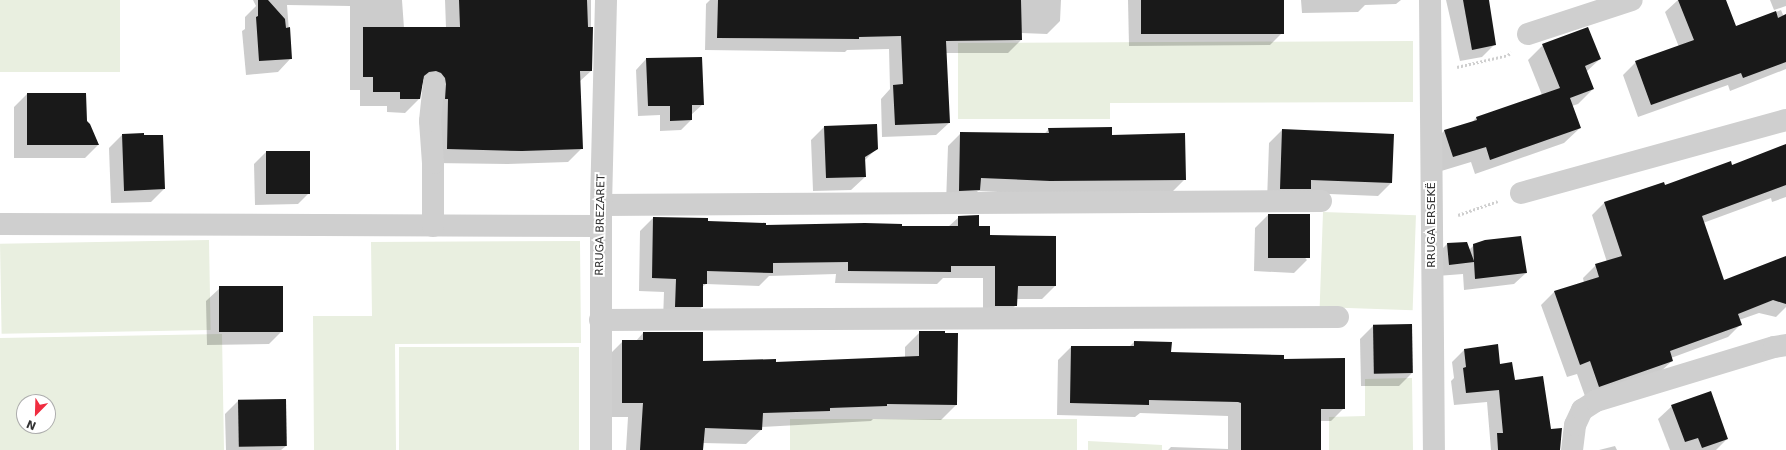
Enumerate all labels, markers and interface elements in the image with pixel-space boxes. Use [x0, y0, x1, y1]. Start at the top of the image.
street label: RRUGA BREZARET [594, 174, 608, 276]
street label: RRUGA ERSEKË [1425, 182, 1439, 268]
north arrow [16, 394, 56, 434]
text: N [25, 417, 38, 432]

